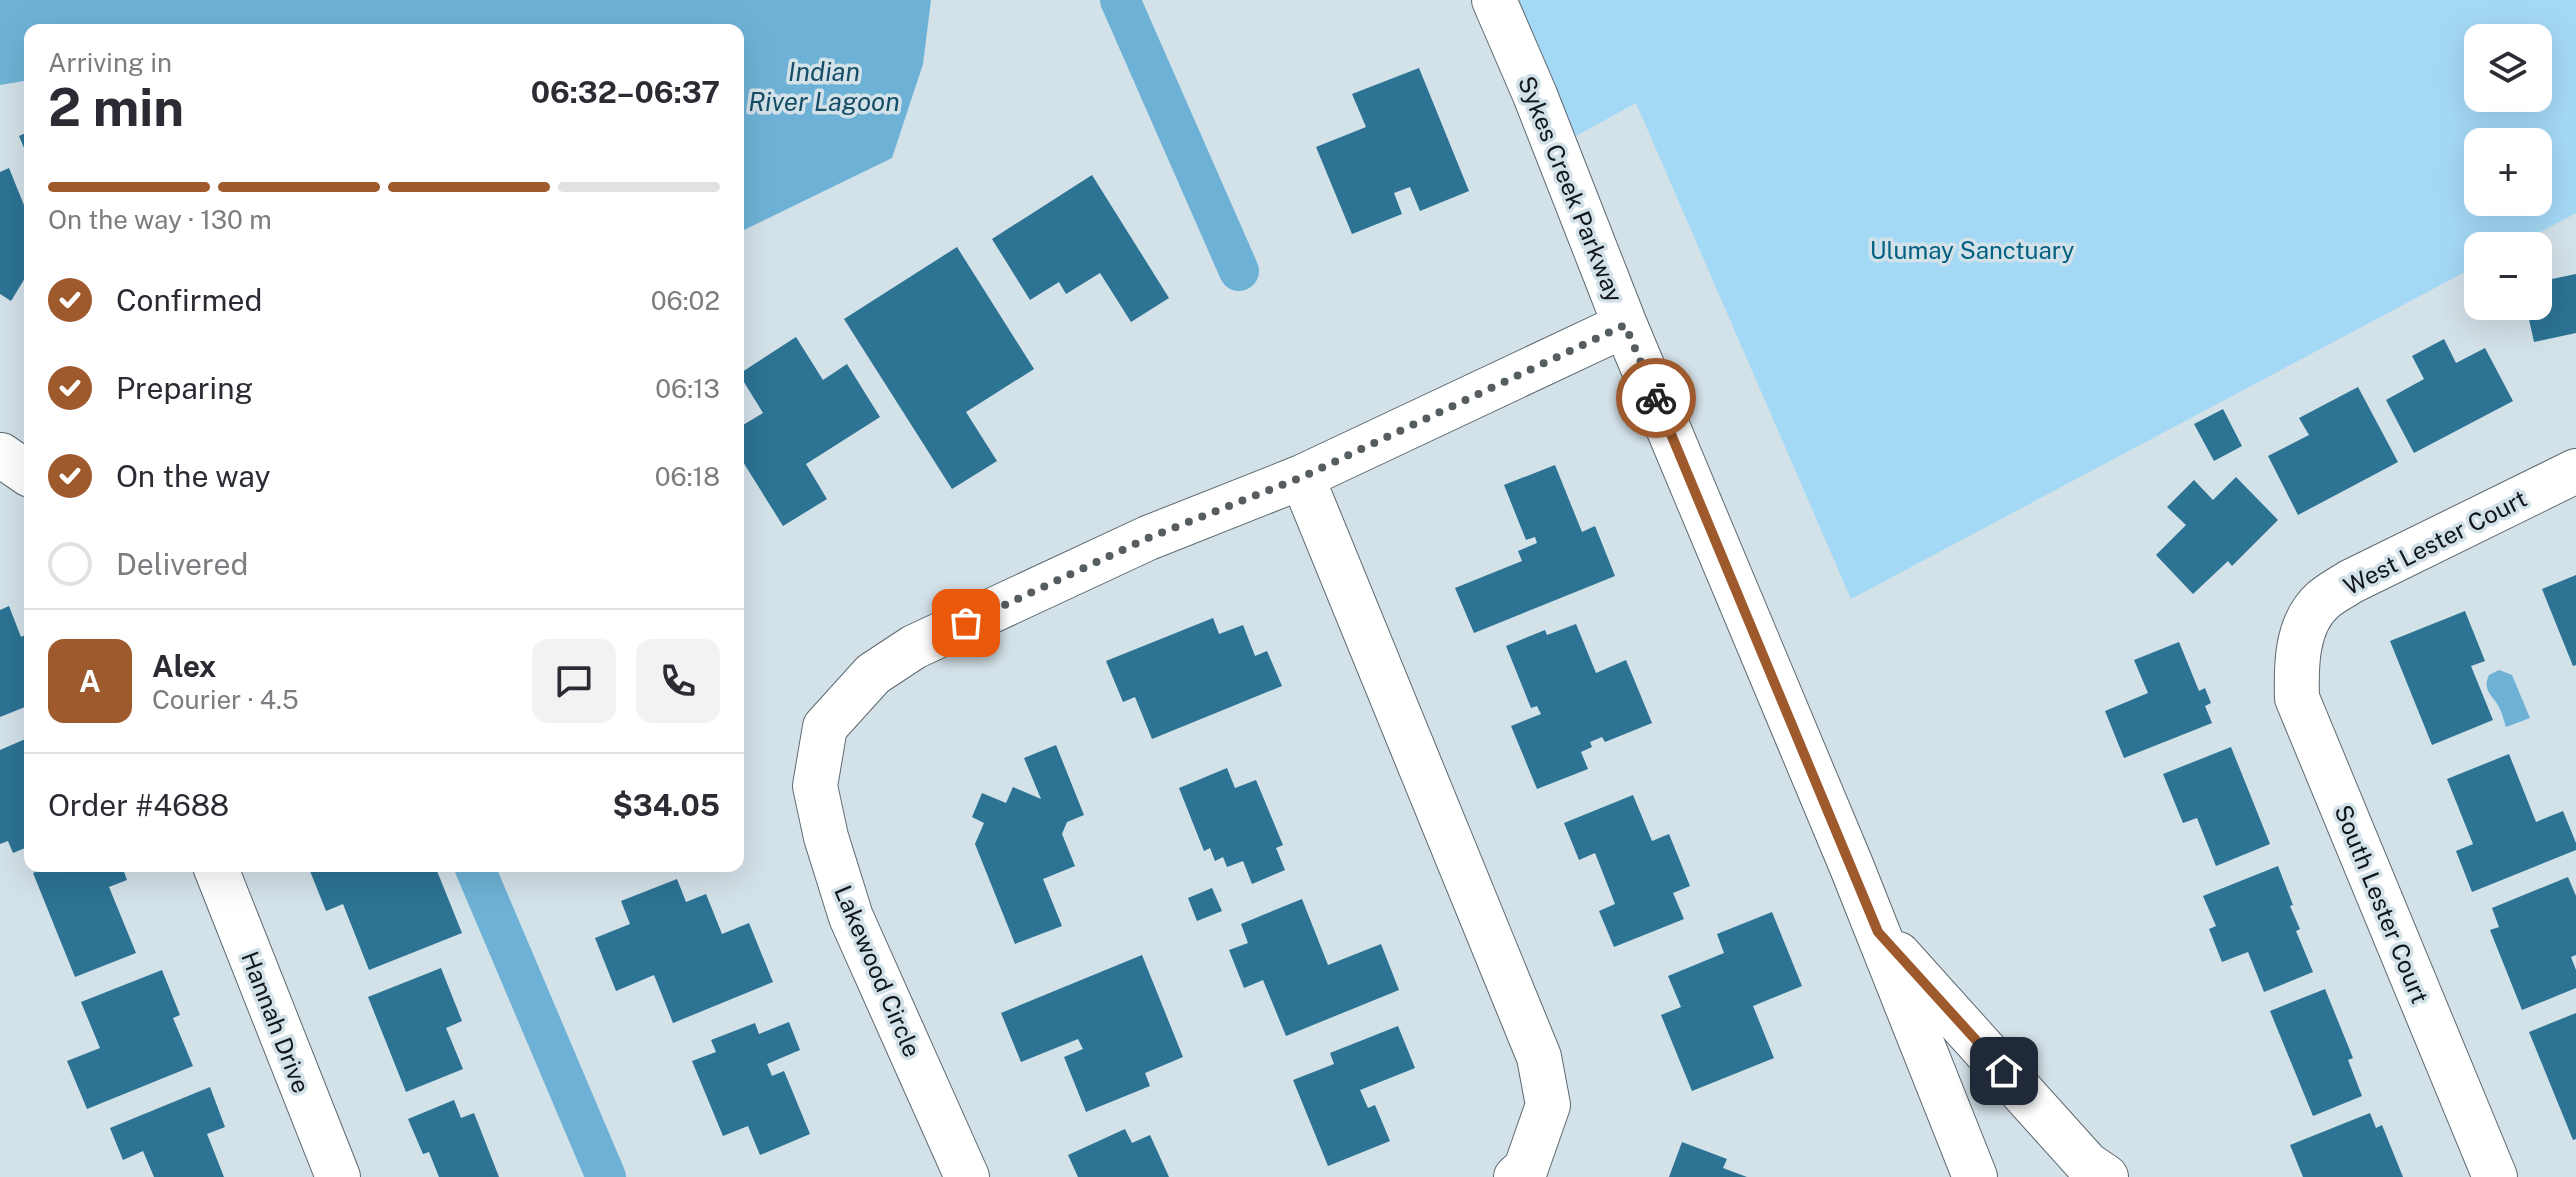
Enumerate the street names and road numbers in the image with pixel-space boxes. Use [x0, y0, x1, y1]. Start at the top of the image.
street label: Sykes Creek Parkway [1513, 72, 1629, 306]
street label: West Lester Court [2339, 484, 2531, 600]
street label: South Lester Court [2329, 801, 2435, 1007]
street label: Lakewood Circle [829, 881, 927, 1061]
street label: Hannah Drive [236, 947, 316, 1097]

